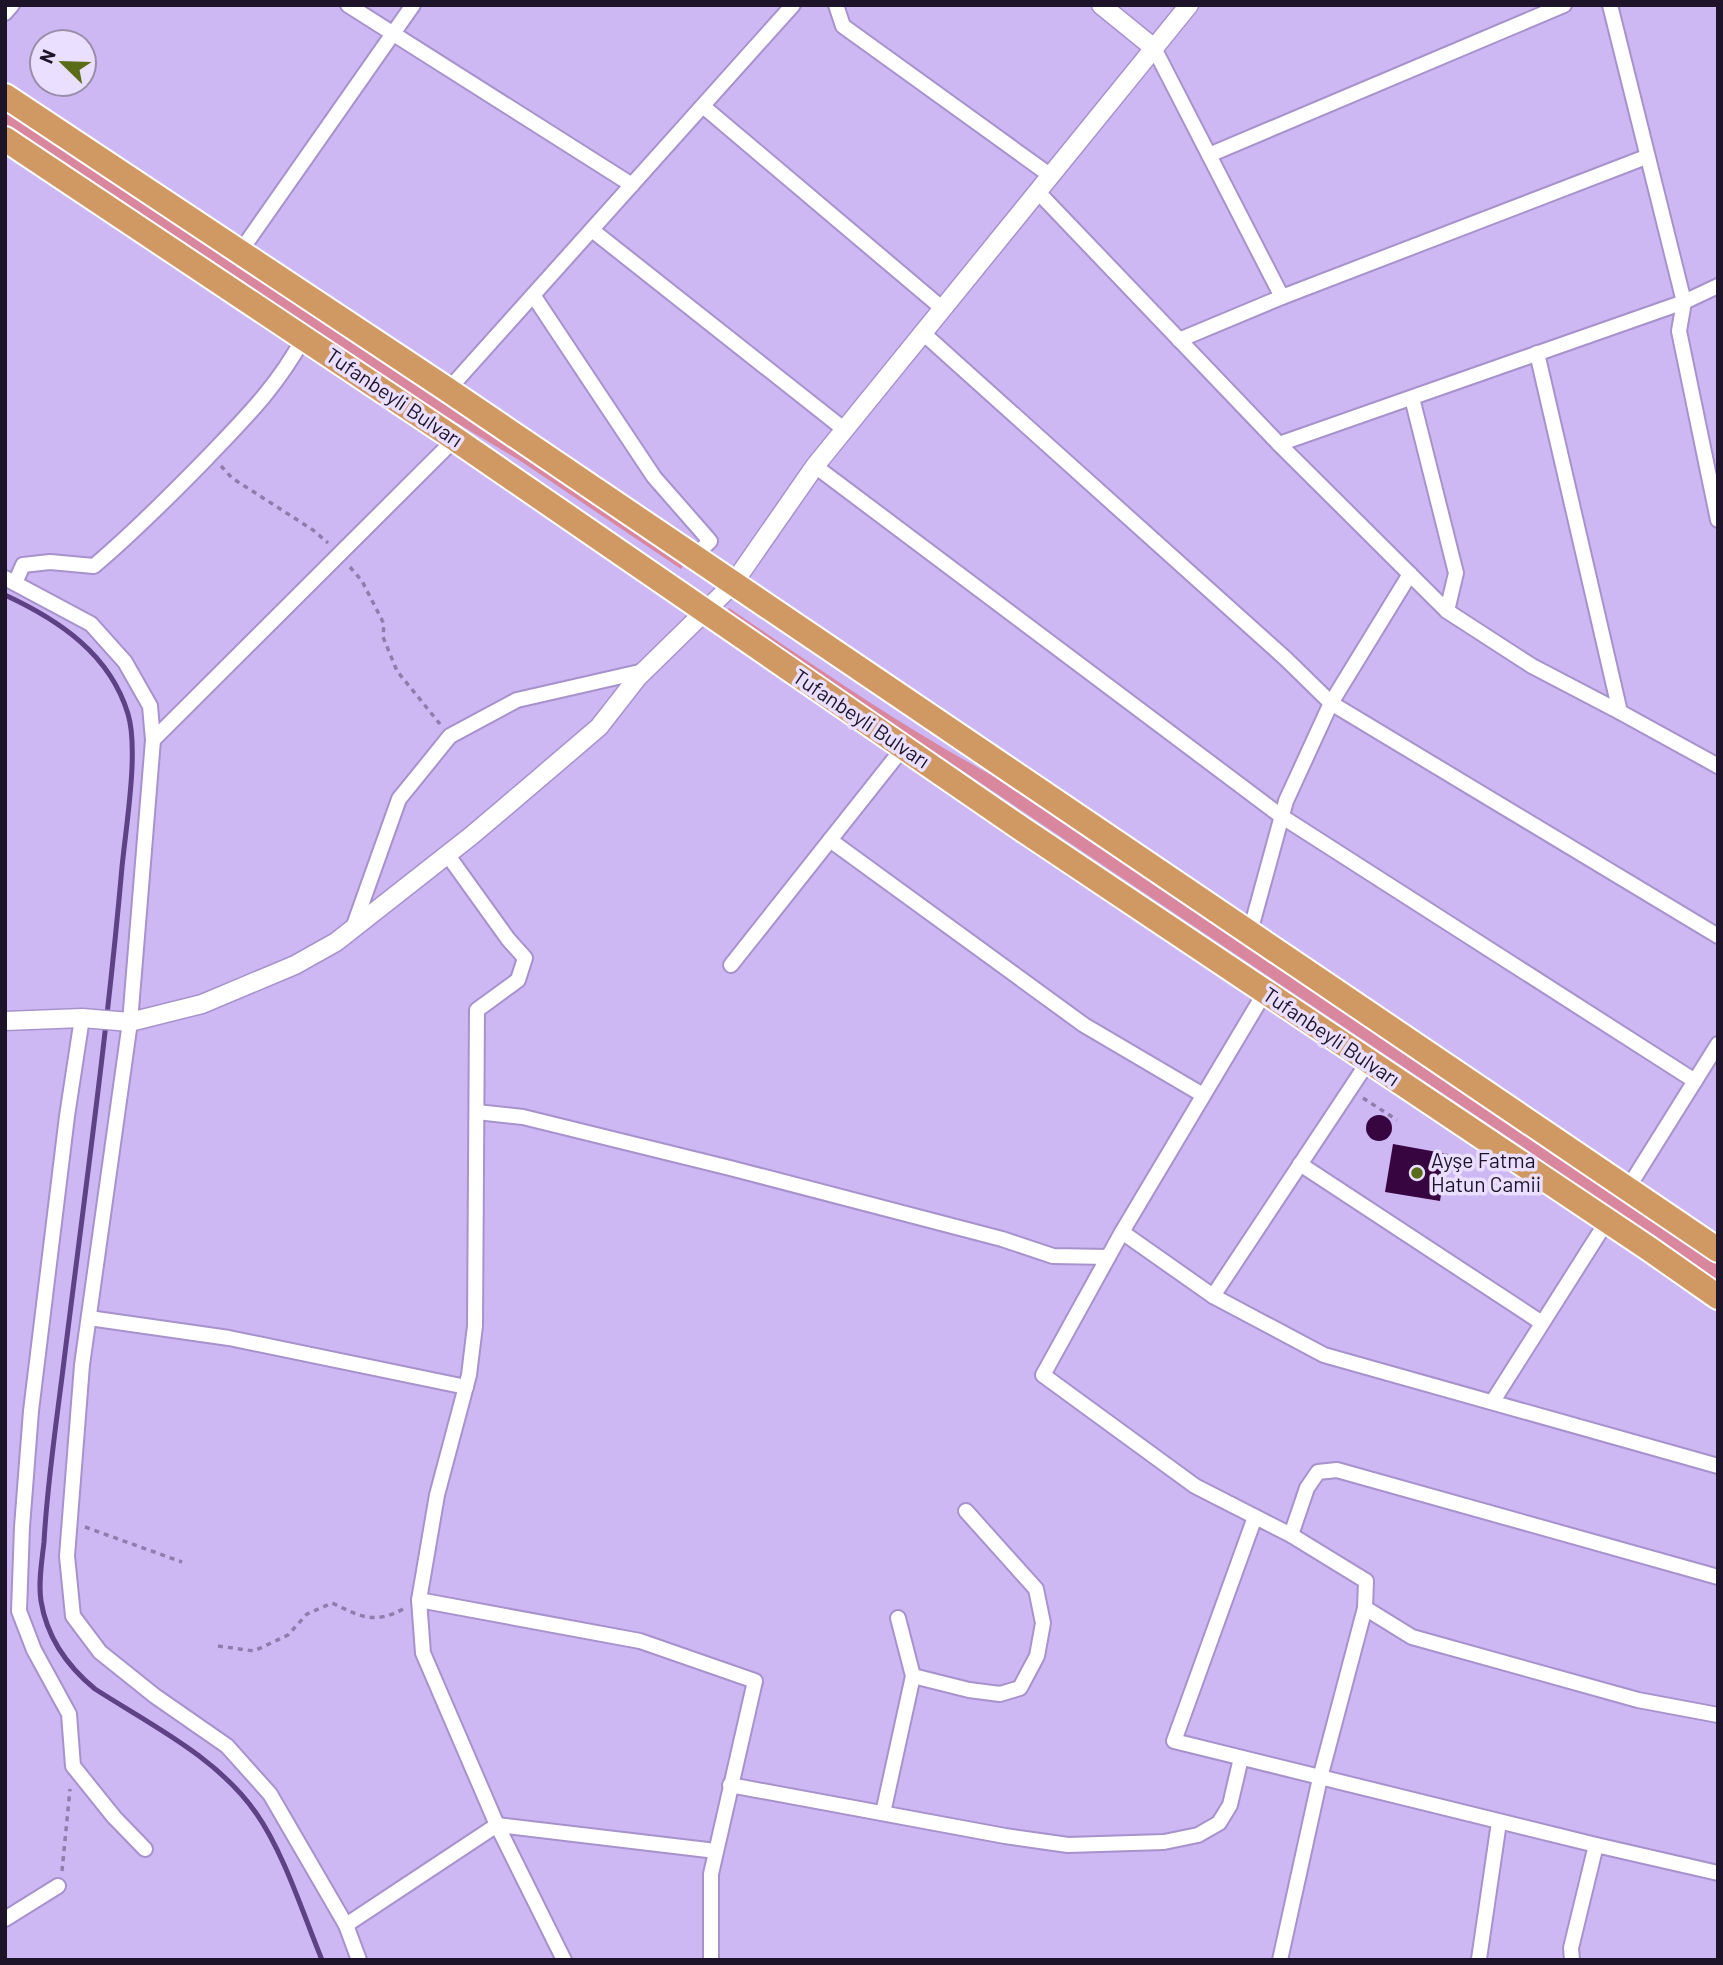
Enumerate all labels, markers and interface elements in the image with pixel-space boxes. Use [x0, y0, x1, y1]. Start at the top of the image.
north arrow [28, 28, 98, 98]
text: N [34, 46, 60, 66]
street label: Tufanbeyli Bulvarı [322, 342, 468, 452]
street label: Tufanbeyli Bulvarı [789, 663, 935, 773]
street label: Tufanbeyli Bulvarı [1259, 981, 1405, 1091]
place label: Ayşe Fatma Hatun Camii [1431, 1147, 1541, 1196]
marker: Ayşe Fatma Hatun Camii [1409, 1165, 1425, 1181]

